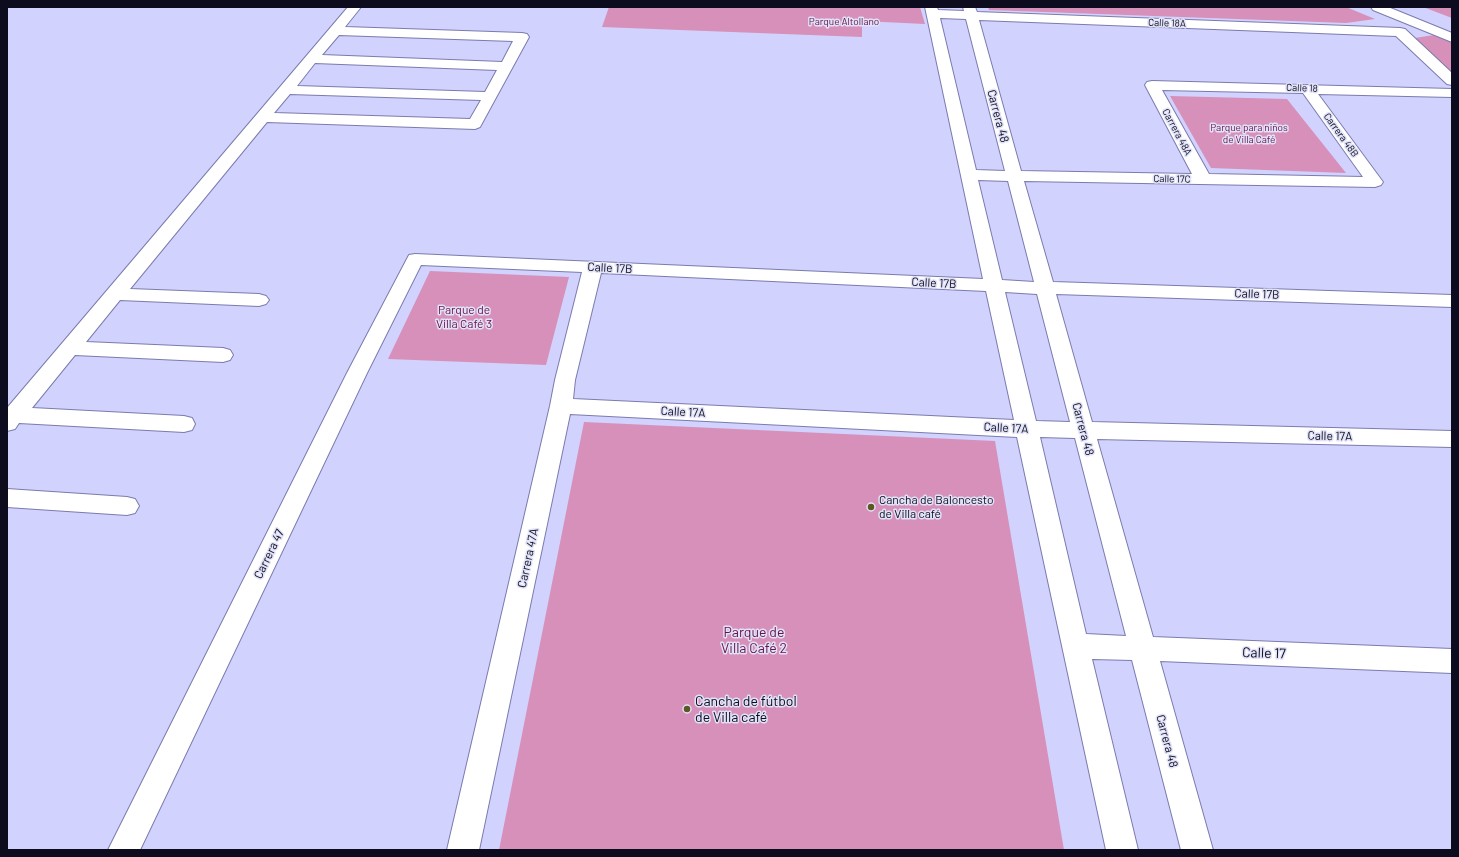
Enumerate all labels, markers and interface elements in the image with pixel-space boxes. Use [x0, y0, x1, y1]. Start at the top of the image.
park label: Parque Altollano [809, 16, 879, 28]
street label: Calle 18A [1148, 16, 1186, 30]
street label: Calle 18 [1286, 81, 1318, 95]
street label: Carrera 48 [984, 88, 1012, 144]
street label: Carrera 48A [1160, 107, 1194, 157]
street label: Carrera 48B [1321, 111, 1361, 159]
park label: Parque para niños de Villa Café [1210, 122, 1288, 146]
street label: Calle 17C [1153, 173, 1191, 185]
street label: Calle 17B [587, 260, 633, 276]
street label: Calle 17B [911, 275, 957, 291]
street label: Calle 17B [1234, 286, 1280, 302]
park label: Parque de Villa Café 3 [436, 303, 492, 331]
street label: Carrera 48 [1069, 401, 1097, 457]
street label: Calle 17A [660, 404, 706, 420]
street label: Calle 17A [983, 420, 1029, 436]
street label: Calle 17A [1307, 428, 1353, 444]
place label: Cancha de Baloncesto de Villa café [879, 493, 994, 521]
marker: Cancha de Baloncesto de Villa café [866, 502, 876, 512]
street label: Carrera 47 [251, 527, 287, 581]
street label: Carrera 47A [515, 527, 541, 589]
park label: Parque de Villa Café 2 [721, 624, 787, 656]
street label: Calle 17 [1242, 644, 1286, 662]
place label: Cancha de fútbol de Villa café [695, 693, 797, 726]
marker: Cancha de fútbol de Villa café [682, 704, 692, 714]
street label: Carrera 48 [1153, 713, 1181, 769]

